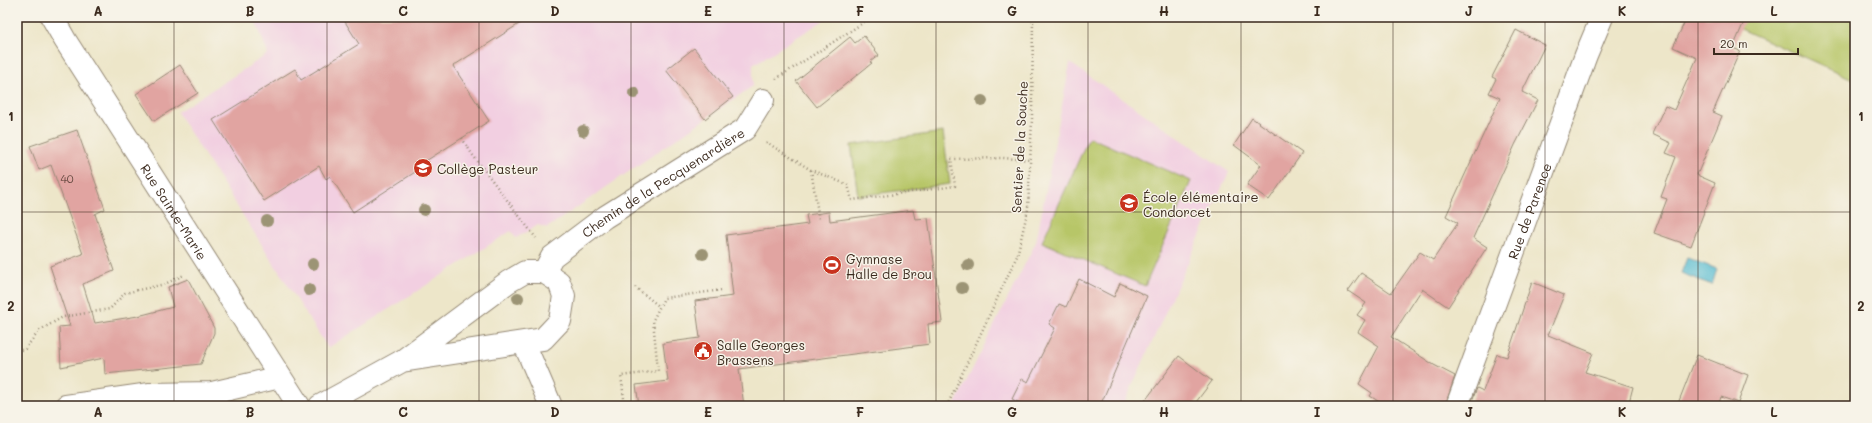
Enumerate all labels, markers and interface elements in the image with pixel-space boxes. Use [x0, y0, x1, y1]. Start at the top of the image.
text: A [93, 2, 103, 19]
text: B [246, 2, 255, 19]
text: C [398, 2, 408, 19]
text: D [550, 2, 560, 19]
text: E [704, 2, 712, 19]
text: F [856, 2, 864, 19]
text: G [1007, 2, 1017, 19]
text: H [1159, 2, 1169, 19]
text: I [1314, 2, 1321, 19]
text: J [1465, 2, 1473, 19]
text: K [1618, 2, 1627, 19]
text: L [1770, 2, 1778, 19]
scale bar [1714, 30, 1798, 56]
text: 20 m [1720, 35, 1748, 51]
street label: Sentier de la Souche [1007, 81, 1031, 213]
text: 1 [8, 107, 14, 124]
text: 1 [1858, 107, 1864, 124]
street label: Chemin de la Pecquenardière [578, 123, 747, 240]
school or university icon: Collège Pasteur [412, 157, 434, 179]
street label: Rue Sainte-Marie [138, 160, 212, 263]
place label: Collège Pasteur [437, 160, 538, 177]
street label: Rue de Parence [1503, 160, 1554, 261]
house number: 40 [60, 171, 74, 186]
place label: École élémentaire Condorcet [1143, 188, 1259, 220]
school or university icon: École élémentaire Condorcet [1118, 192, 1140, 214]
place label: Gymnase Halle de Brou [846, 250, 932, 282]
sports icon: Gymnase Halle de Brou [821, 254, 843, 276]
text: 2 [7, 297, 15, 314]
text: 2 [1857, 297, 1865, 314]
place label: Salle Georges Brassens [717, 336, 805, 368]
public building icon: Salle Georges Brassens [692, 340, 714, 362]
text: A [93, 403, 103, 420]
text: B [246, 403, 255, 420]
text: C [398, 403, 408, 420]
text: D [550, 403, 560, 420]
text: E [704, 403, 712, 420]
text: F [856, 403, 864, 420]
text: G [1007, 403, 1017, 420]
text: H [1159, 403, 1169, 420]
text: I [1314, 403, 1321, 420]
text: J [1465, 403, 1473, 420]
text: K [1618, 403, 1627, 420]
text: L [1770, 403, 1778, 420]

